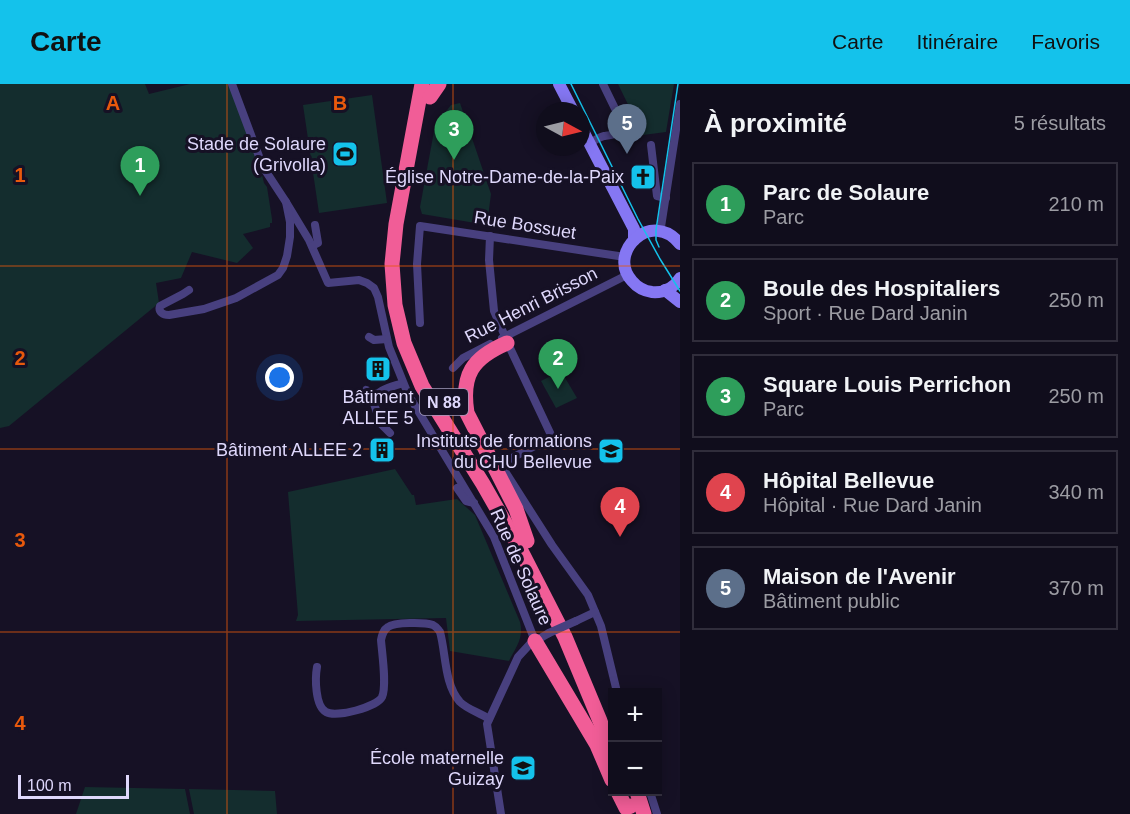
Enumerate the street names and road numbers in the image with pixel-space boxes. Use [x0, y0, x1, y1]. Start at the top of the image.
street label: Rue Bossuet [473, 207, 577, 243]
street label: Rue Henri Brisson [461, 263, 601, 347]
road number: N 88 [420, 389, 468, 415]
street label: Rue de Solaure [486, 506, 556, 628]

